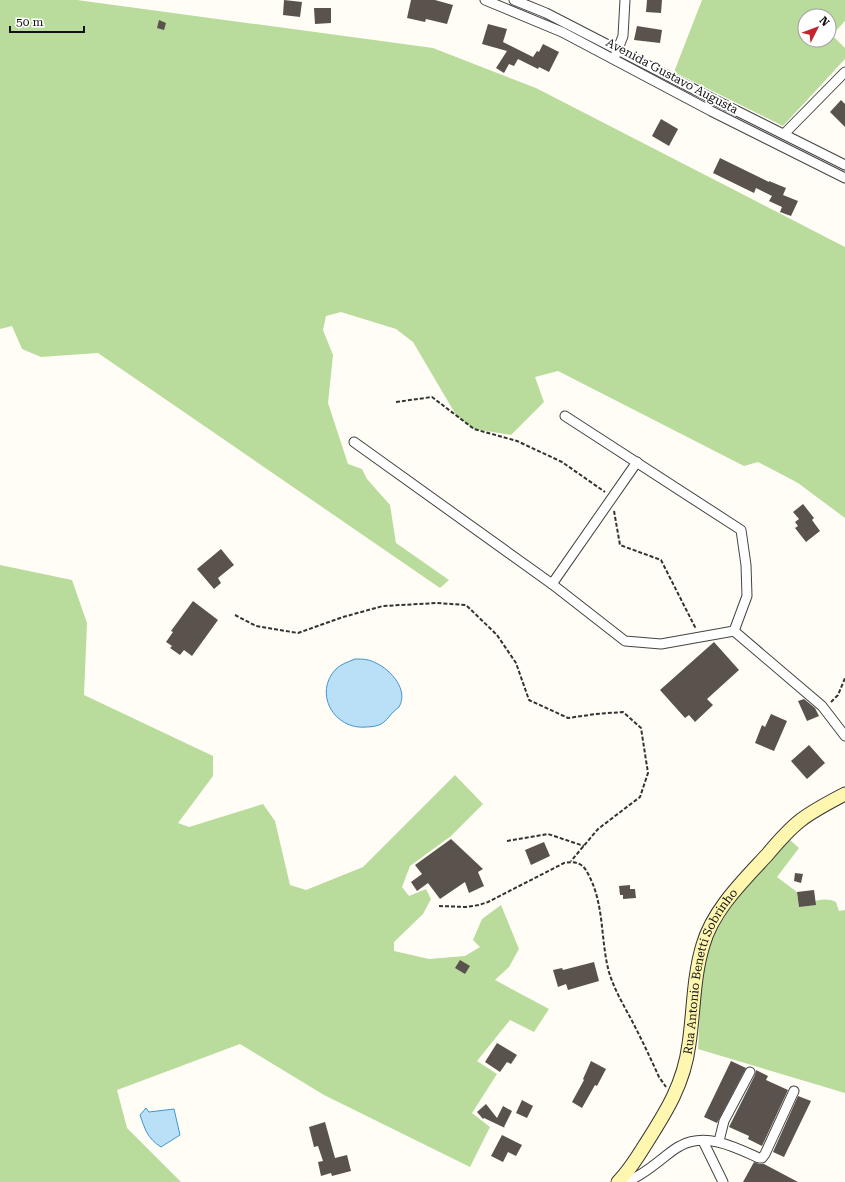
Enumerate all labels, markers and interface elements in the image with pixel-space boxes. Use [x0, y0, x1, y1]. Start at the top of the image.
scale bar [10, 8, 84, 34]
north arrow [797, 8, 837, 48]
text: N [816, 14, 832, 30]
text: 50 m [16, 15, 43, 29]
street label: Avenida Gustavo Augusta [604, 35, 741, 117]
street label: Rua Antonio Benetti Sobrinho [681, 886, 740, 1055]

